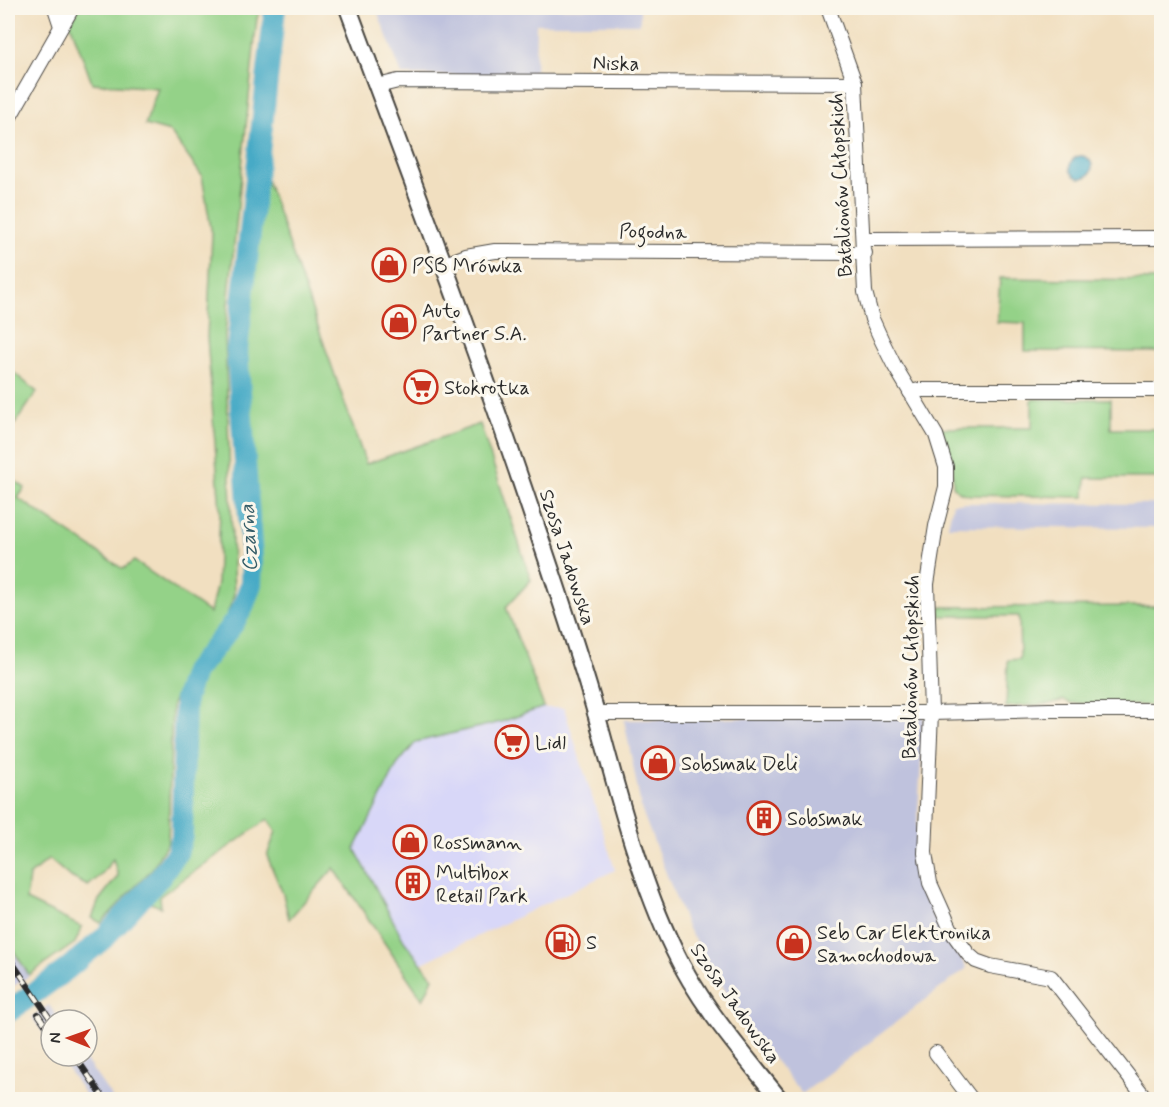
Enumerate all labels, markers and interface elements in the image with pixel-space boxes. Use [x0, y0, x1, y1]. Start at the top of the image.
street label: Niska [593, 51, 639, 78]
street label: Batalionów Chłopskich [823, 92, 860, 278]
street label: Pogodna [619, 218, 688, 249]
shop icon: PSB Mrówka [371, 247, 407, 283]
place label: PSB Mrówka [412, 253, 523, 280]
place label: Auto Partner S.A. [422, 298, 527, 348]
shop icon: Auto Partner S.A. [381, 304, 417, 340]
supermarket icon: Stokrotka [403, 369, 439, 405]
place label: Stokrotka [444, 375, 530, 402]
street label: Szosa Jadowska [532, 486, 601, 629]
water label: Czarna [233, 504, 265, 572]
street label: Batalionów Chłopskich [896, 575, 927, 759]
supermarket icon: Lidl [494, 724, 530, 760]
place label: Lidl [535, 730, 566, 757]
shop icon: Sobsmak Deli [640, 745, 676, 781]
place label: Sobsmak Deli [681, 751, 798, 778]
building icon: Sobsmak [746, 800, 782, 836]
place label: Sobsmak [787, 806, 863, 833]
shop icon: Rossmann [392, 824, 428, 860]
place label: Rossmann [433, 830, 522, 857]
place label: Multibox Retail Park [436, 860, 528, 910]
building icon: Multibox Retail Park [395, 865, 431, 901]
place label: Seb Car Elektronika Samochodowa [817, 920, 991, 970]
fuel station icon: S [545, 924, 581, 960]
shop icon: Seb Car Elektronika Samochodowa [776, 925, 812, 961]
place label: S [586, 930, 597, 957]
street label: Szosa Jadowska [683, 938, 786, 1070]
north arrow [39, 1008, 99, 1068]
text: N [45, 1032, 66, 1043]

